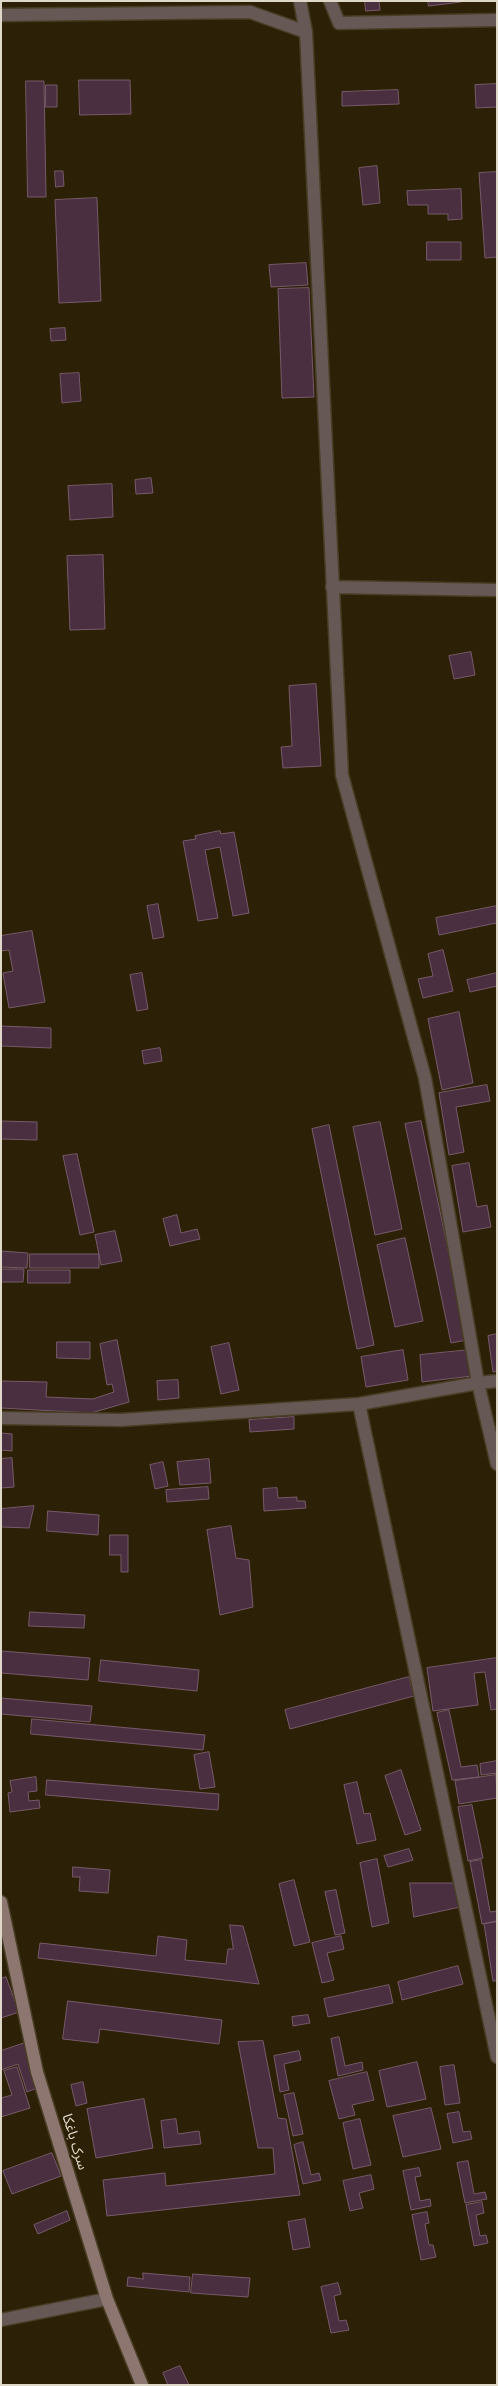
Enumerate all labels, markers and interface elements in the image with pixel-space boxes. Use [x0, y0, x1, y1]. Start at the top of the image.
street label: سرک باغکا [58, 2112, 90, 2172]

